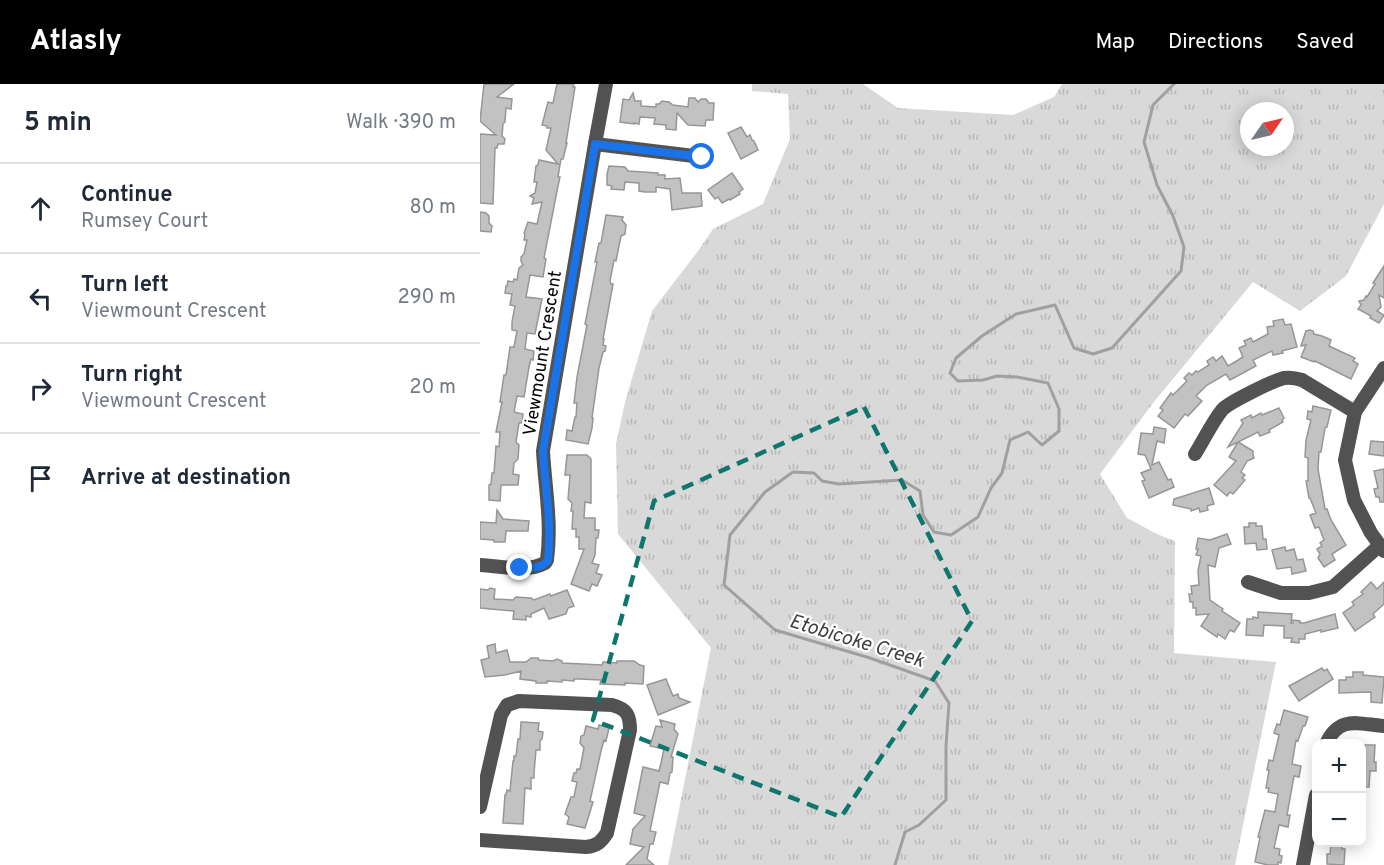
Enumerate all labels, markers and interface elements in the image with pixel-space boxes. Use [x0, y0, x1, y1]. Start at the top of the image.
text: Atlasly [30, 24, 122, 60]
text: Map [1095, 29, 1135, 56]
text: Directions [1168, 29, 1263, 56]
text: Saved [1296, 29, 1354, 56]
north arrow [1240, 102, 1294, 156]
text: 5 min [24, 107, 92, 140]
text: Walk · 390 m [346, 110, 456, 136]
route start [688, 143, 714, 169]
text: Continue [81, 182, 172, 209]
icon: ahead [24, 192, 57, 225]
text: 80 m [410, 195, 456, 221]
text: Rumsey Court [81, 209, 208, 235]
street label: Viewmount Crescent [519, 269, 568, 438]
text: Turn left [81, 272, 169, 299]
icon: left [24, 282, 57, 315]
text: 290 m [398, 285, 456, 311]
text: Viewmount Crescent [81, 299, 267, 325]
text: Turn right [81, 362, 183, 389]
icon: right [24, 372, 57, 405]
text: 20 m [409, 375, 456, 401]
text: Viewmount Crescent [81, 389, 267, 415]
icon: arrive [24, 462, 57, 495]
text: Arrive at destination [81, 465, 291, 492]
route end [506, 554, 532, 580]
water label: Etobicoke Creek [786, 609, 928, 675]
map controls [1312, 739, 1366, 847]
button: + [1312, 739, 1366, 793]
button: − [1312, 793, 1366, 847]

